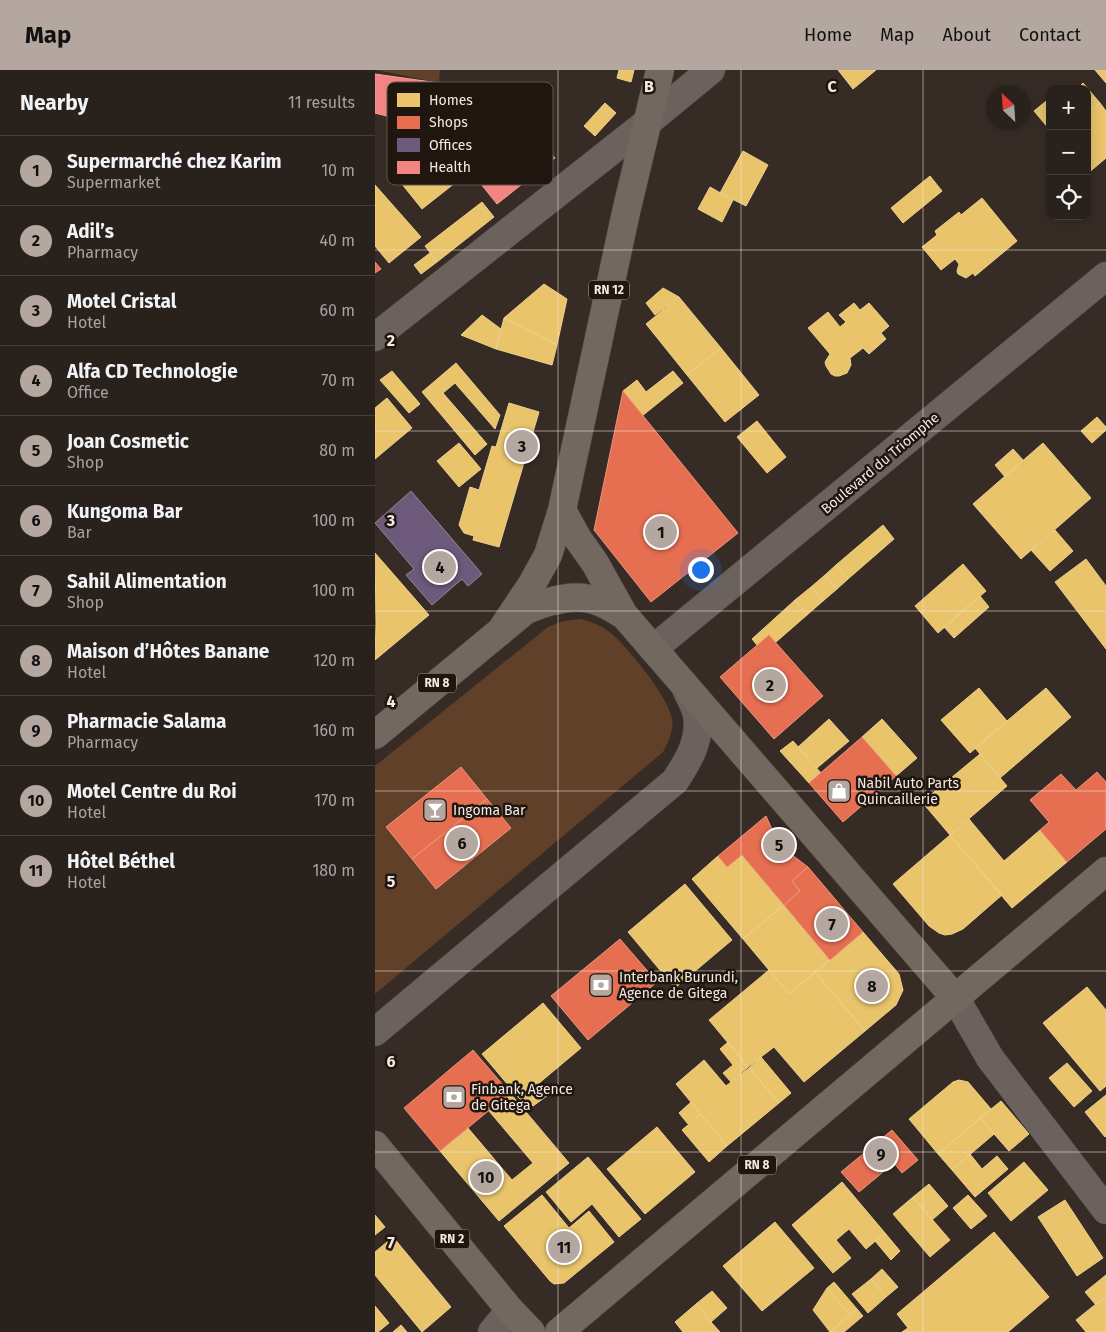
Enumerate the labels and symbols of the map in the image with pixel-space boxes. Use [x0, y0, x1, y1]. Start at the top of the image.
text: B [644, 77, 654, 96]
text: C [827, 77, 837, 96]
legend [387, 82, 553, 185]
north arrow [986, 85, 1031, 130]
text: Homes [429, 92, 473, 109]
text: Shops [429, 114, 468, 131]
text: Offices [429, 137, 472, 154]
text: Health [429, 159, 471, 176]
road number: RN 12 [589, 280, 629, 300]
text: 2 [387, 331, 395, 350]
street label: Boulevard du Triomphe [818, 409, 943, 518]
pin: 3 [506, 427, 538, 465]
text: 3 [386, 511, 395, 530]
pin: 1 [645, 513, 677, 551]
pin: 4 [424, 548, 456, 586]
your location [688, 557, 714, 583]
pin: 2 [754, 666, 786, 704]
road number: RN 8 [418, 674, 456, 692]
text: 4 [386, 692, 396, 711]
place label: Nabil Auto Parts Quincaillerie [857, 775, 960, 808]
shop icon: Nabil Auto Parts Quincaillerie [826, 778, 852, 804]
bar icon: Ingoma Bar [422, 797, 448, 823]
place label: Ingoma Bar [453, 802, 526, 819]
pin: 6 [446, 824, 478, 862]
pin: 5 [763, 826, 795, 864]
text: 5 [387, 872, 396, 891]
pin: 7 [816, 905, 848, 943]
pin: 8 [856, 967, 888, 1005]
place label: Interbank Burundi, Agence de Gitega [619, 969, 738, 1002]
bank icon: Interbank Burundi, Agence de Gitega [588, 972, 614, 998]
text: 6 [386, 1052, 396, 1071]
place label: Finbank, Agence de Gitega [471, 1081, 573, 1114]
bank icon: Finbank, Agence de Gitega [441, 1084, 467, 1110]
pin: 9 [865, 1135, 897, 1173]
road number: RN 8 [738, 1156, 776, 1174]
pin: 10 [470, 1158, 502, 1196]
pin: 11 [548, 1228, 580, 1266]
road number: RN 2 [435, 1230, 469, 1248]
text: 7 [387, 1233, 395, 1252]

